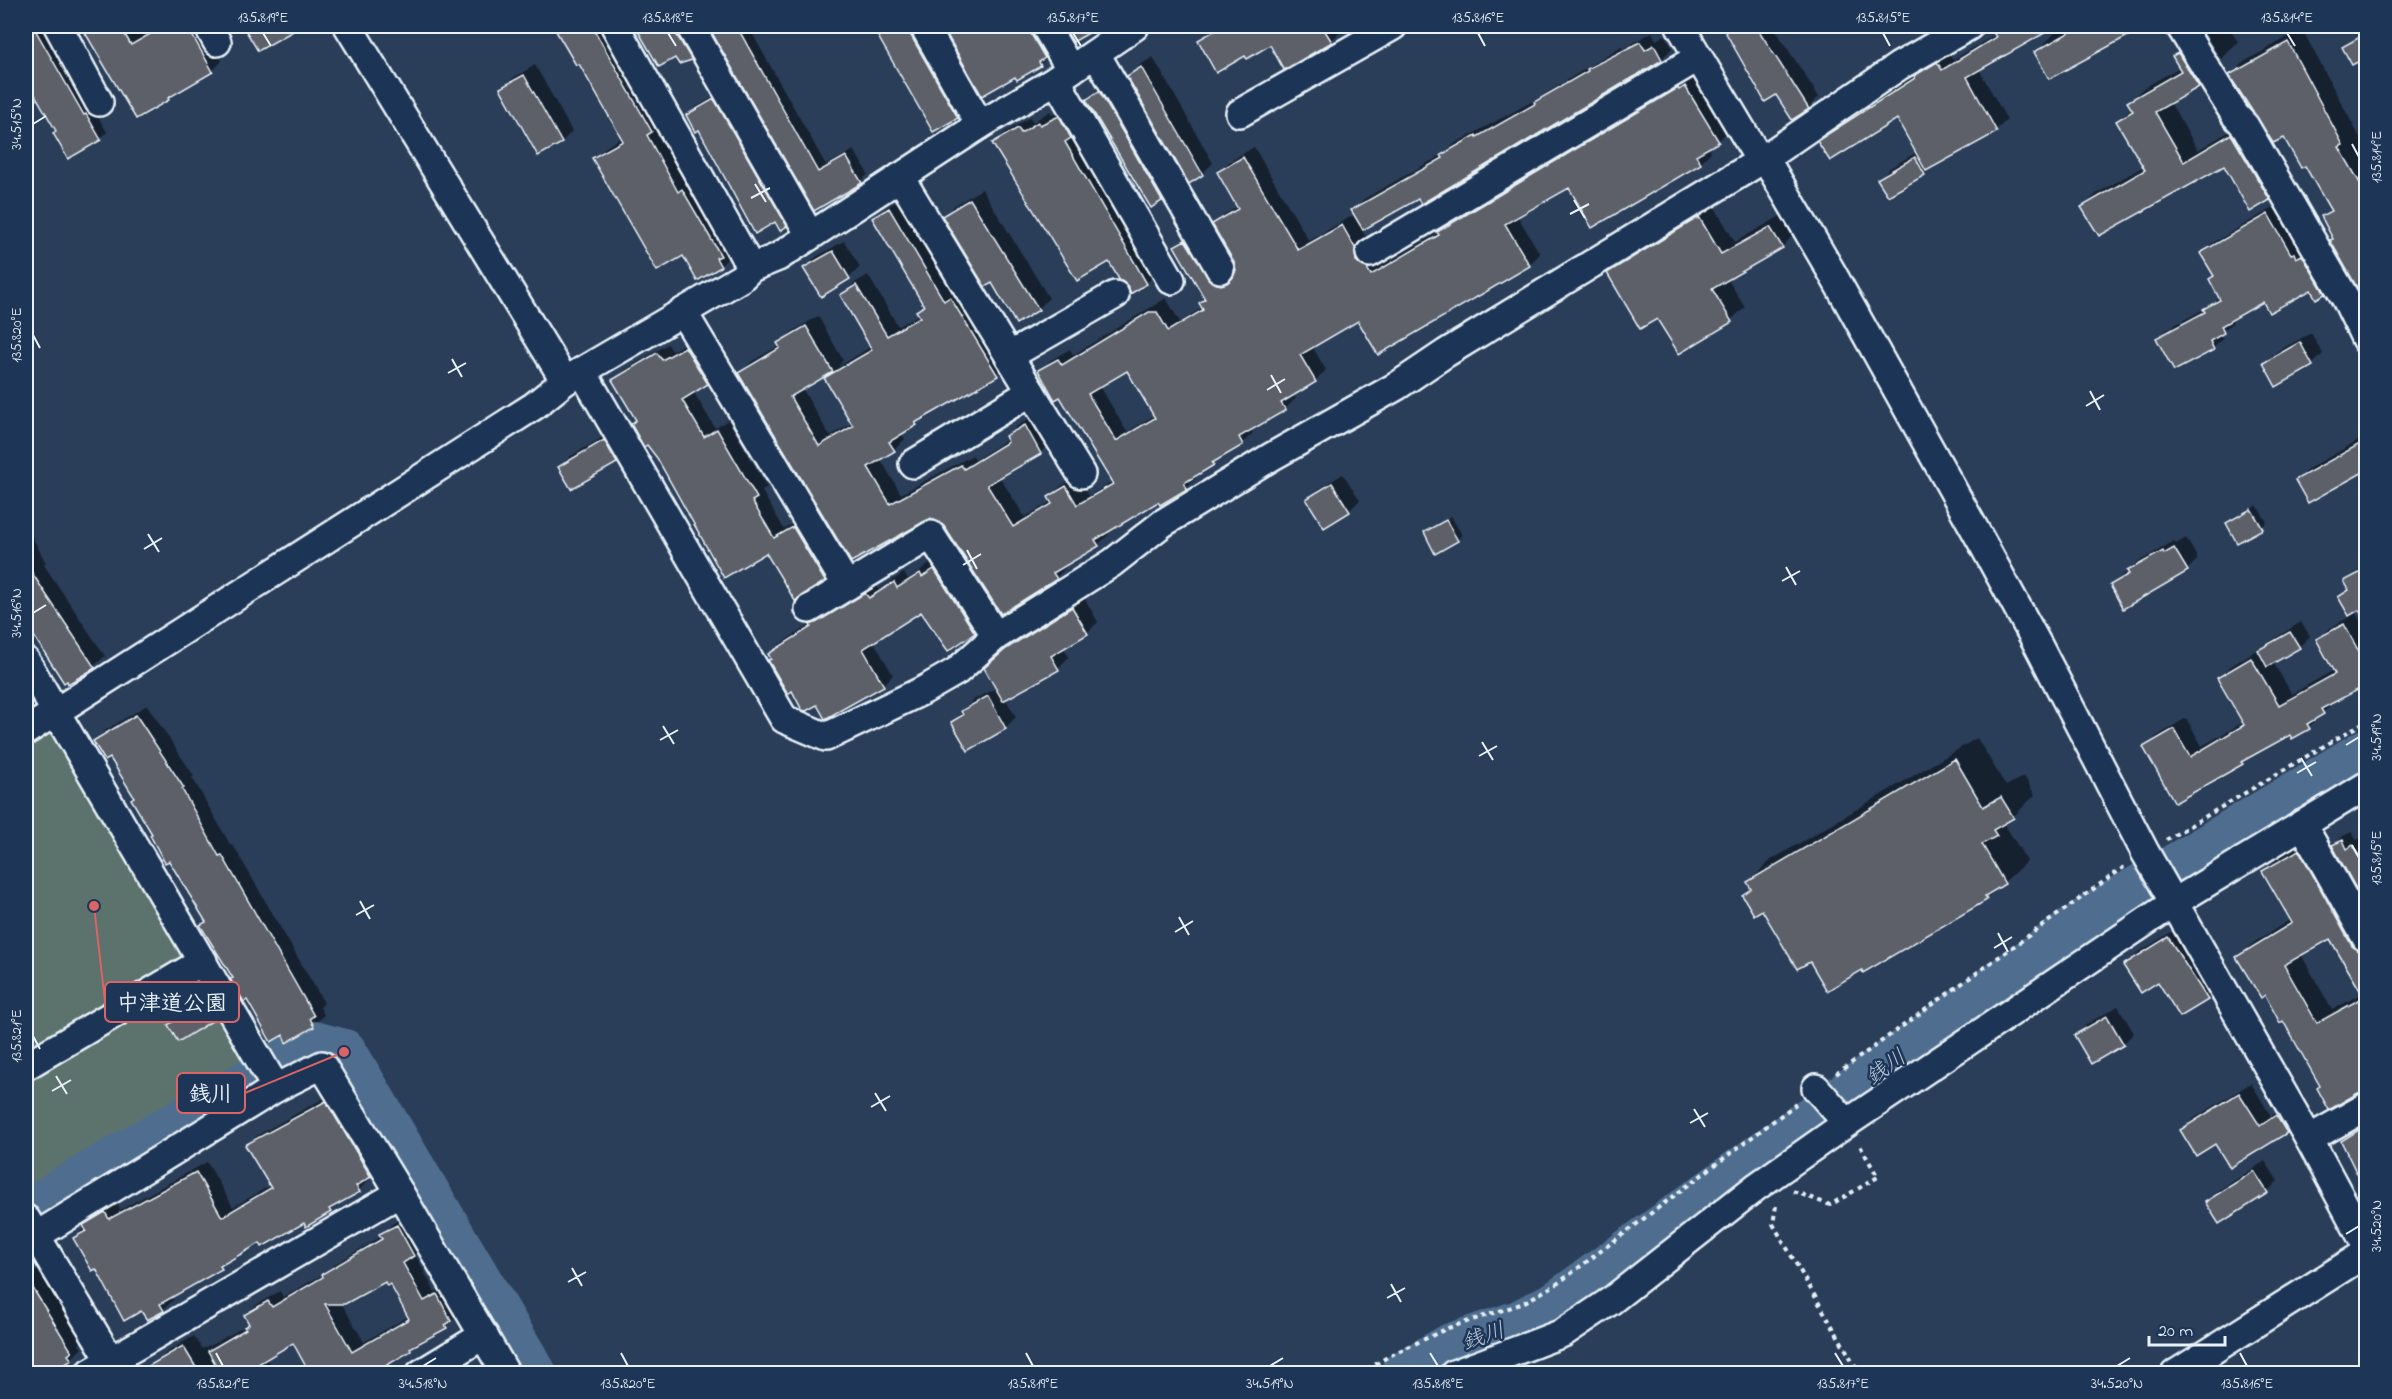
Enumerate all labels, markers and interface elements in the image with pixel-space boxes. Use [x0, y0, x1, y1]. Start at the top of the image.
text: 135.819°E [238, 7, 288, 29]
text: 135.818°E [642, 7, 694, 29]
text: 135.817°E [1047, 7, 1099, 29]
text: 135.816°E [1452, 7, 1504, 29]
text: 135.815°E [1856, 7, 1910, 29]
text: 135.814°E [2261, 7, 2313, 29]
text: 34.515°N [6, 98, 28, 150]
text: 135.814°E [2366, 131, 2388, 183]
text: 135.820°E [6, 307, 28, 363]
text: 34.516°N [6, 588, 28, 638]
text: 34.519°N [2366, 713, 2388, 761]
text: 135.815°E [2366, 831, 2388, 885]
callout: 中津道公園 [105, 982, 239, 1022]
text: 中津道公園 [117, 989, 227, 1021]
text: 135.821°E [6, 1009, 28, 1063]
water label: 銭川 [1860, 1043, 1914, 1094]
callout: 銭川 [177, 1073, 245, 1113]
text: 銭川 [189, 1080, 233, 1112]
text: 34.520°N [2366, 1200, 2388, 1252]
scale bar [2149, 1309, 2226, 1347]
water label: 銭川 [1458, 1316, 1510, 1360]
text: 20 m [2158, 1319, 2193, 1345]
text: 135.821°E [196, 1373, 250, 1395]
text: 34.518°N [399, 1373, 447, 1395]
text: 135.820°E [600, 1373, 656, 1395]
text: 135.819°E [1008, 1373, 1058, 1395]
text: 34.519°N [1246, 1373, 1294, 1395]
text: 135.818°E [1412, 1373, 1464, 1395]
text: 135.817°E [1817, 1373, 1869, 1395]
text: 34.520°N [2091, 1373, 2143, 1395]
text: 135.816°E [2221, 1373, 2273, 1395]

